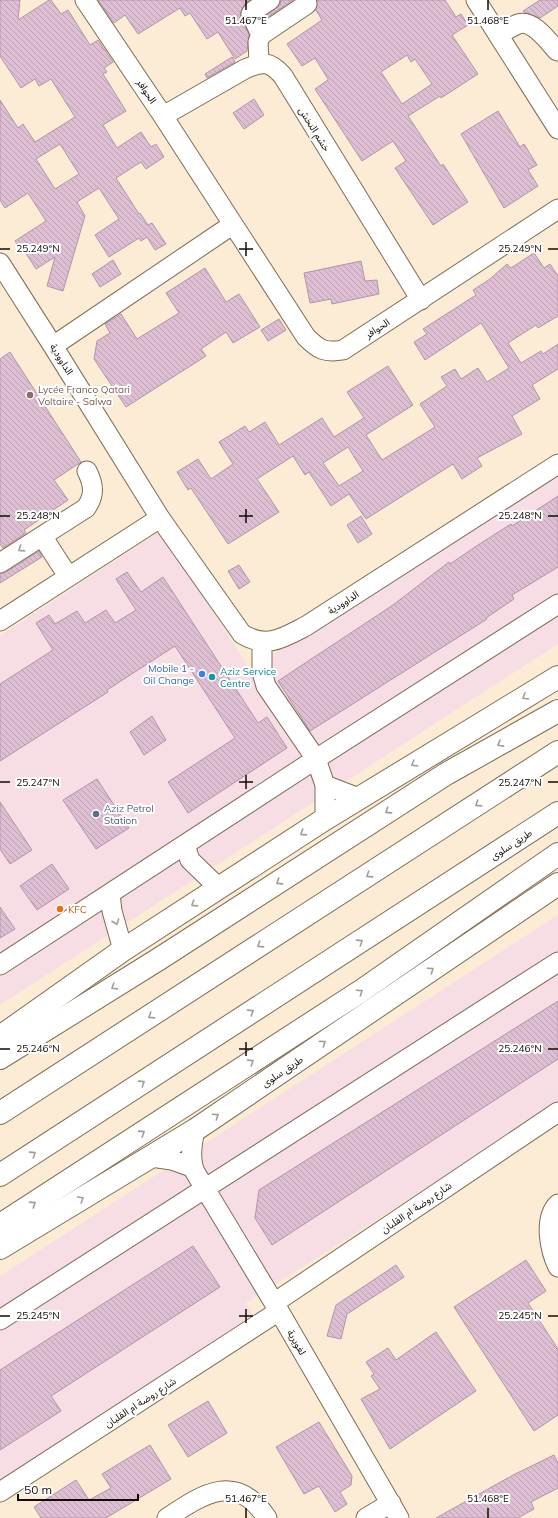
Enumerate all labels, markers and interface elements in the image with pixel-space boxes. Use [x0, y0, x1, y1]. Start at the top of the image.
text: 51.467°E [225, 14, 267, 27]
text: 51.468°E [467, 14, 509, 27]
street label: الحوافر [133, 76, 159, 106]
street label: خشم النخش [295, 105, 333, 155]
text: 25.249°N [16, 242, 60, 255]
text: 25.249°N [498, 242, 542, 255]
street label: الحوافر [362, 316, 392, 342]
street label: الداوودية [47, 341, 76, 377]
place label: Lycée Franco Qatari Voltaire - Salwa [38, 383, 130, 408]
marker: Lycée Franco Qatari Voltaire - Salwa [25, 390, 35, 400]
text: 25.248°N [16, 509, 60, 522]
text: 25.248°N [498, 509, 542, 522]
one-way arrow [18, 544, 25, 552]
street label: الداوودية [325, 588, 361, 617]
place label: Mobile 1 - Oil Change [143, 662, 194, 687]
place label: Aziz Service Centre [220, 665, 276, 690]
marker: Mobile 1 - Oil Change [197, 669, 207, 679]
marker: Aziz Service Centre [207, 672, 217, 682]
one-way arrow [521, 692, 529, 699]
one-way arrow [496, 739, 504, 747]
one-way arrow [411, 760, 418, 767]
text: 25.247°N [16, 776, 60, 789]
text: 25.247°N [498, 776, 542, 789]
one-way arrow [475, 799, 482, 807]
place label: Aziz Petrol Station [104, 802, 154, 827]
one-way arrow [385, 806, 392, 814]
marker: Aziz Petrol Station [91, 809, 101, 819]
street label: طريق سلوى [488, 826, 535, 863]
one-way arrow [300, 828, 307, 836]
one-way arrow [366, 870, 373, 877]
one-way arrow [276, 877, 283, 884]
one-way arrow [191, 899, 198, 907]
place label: KFC [68, 903, 87, 916]
marker: KFC [55, 904, 65, 914]
one-way arrow [111, 918, 120, 925]
one-way arrow [356, 939, 363, 947]
one-way arrow [257, 940, 264, 948]
one-way arrow [427, 967, 434, 975]
one-way arrow [111, 982, 118, 990]
one-way arrow [356, 989, 363, 997]
one-way arrow [247, 1010, 254, 1017]
one-way arrow [148, 1011, 155, 1019]
one-way arrow [319, 1041, 326, 1048]
text: 25.246°N [16, 1042, 60, 1055]
text: 25.246°N [498, 1042, 542, 1055]
street label: طريق سلوى [259, 1053, 306, 1090]
one-way arrow [247, 1060, 254, 1067]
one-way arrow [138, 1080, 145, 1088]
one-way arrow [211, 1113, 218, 1120]
one-way arrow [138, 1130, 145, 1138]
one-way arrow [29, 1151, 36, 1159]
street label: شارع روضة ام القلبان [378, 1179, 455, 1238]
one-way arrow [77, 1196, 84, 1203]
one-way arrow [29, 1201, 36, 1208]
text: 25.245°N [16, 1309, 60, 1322]
text: 25.245°N [498, 1309, 542, 1322]
street label: لغويرية [284, 1327, 309, 1358]
street label: شارع روضة ام القلبان [102, 1374, 180, 1432]
scale bar [18, 1476, 138, 1502]
text: 50 m [24, 1482, 52, 1497]
text: 51.467°E [225, 1492, 267, 1505]
text: 51.468°E [467, 1492, 509, 1505]

